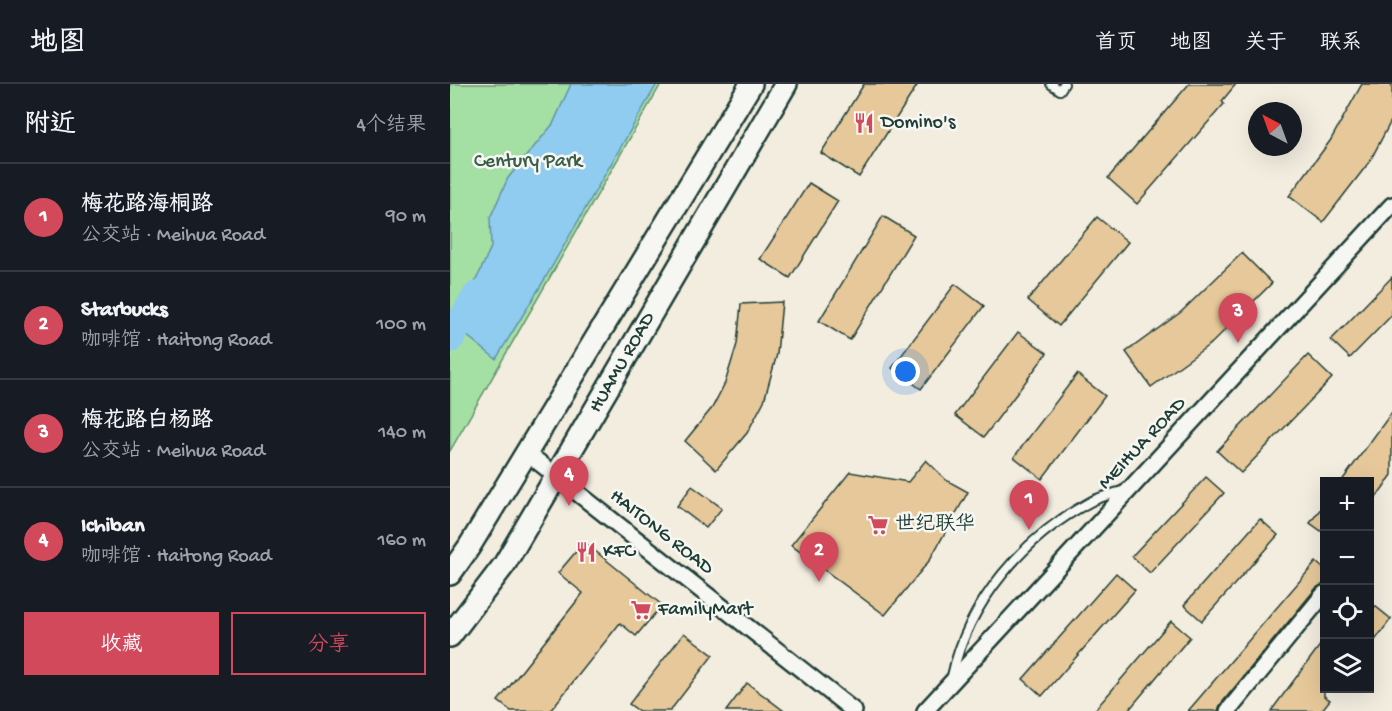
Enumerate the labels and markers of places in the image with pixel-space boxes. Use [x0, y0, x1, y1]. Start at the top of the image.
restaurant icon: Domino's [852, 111, 876, 135]
place label: Domino's [879, 112, 956, 135]
pin: 3 [1218, 294, 1258, 343]
pin: 4 [550, 456, 588, 506]
pin: 1 [1010, 480, 1048, 530]
supermarket icon: 世纪联华 [866, 513, 890, 537]
place label: 世纪联华 [895, 513, 975, 537]
pin: 2 [800, 532, 838, 582]
restaurant icon: KFC [574, 540, 598, 564]
place label: KFC [603, 541, 636, 564]
supermarket icon: FamilyMart [629, 598, 653, 622]
place label: FamilyMart [657, 599, 754, 622]

